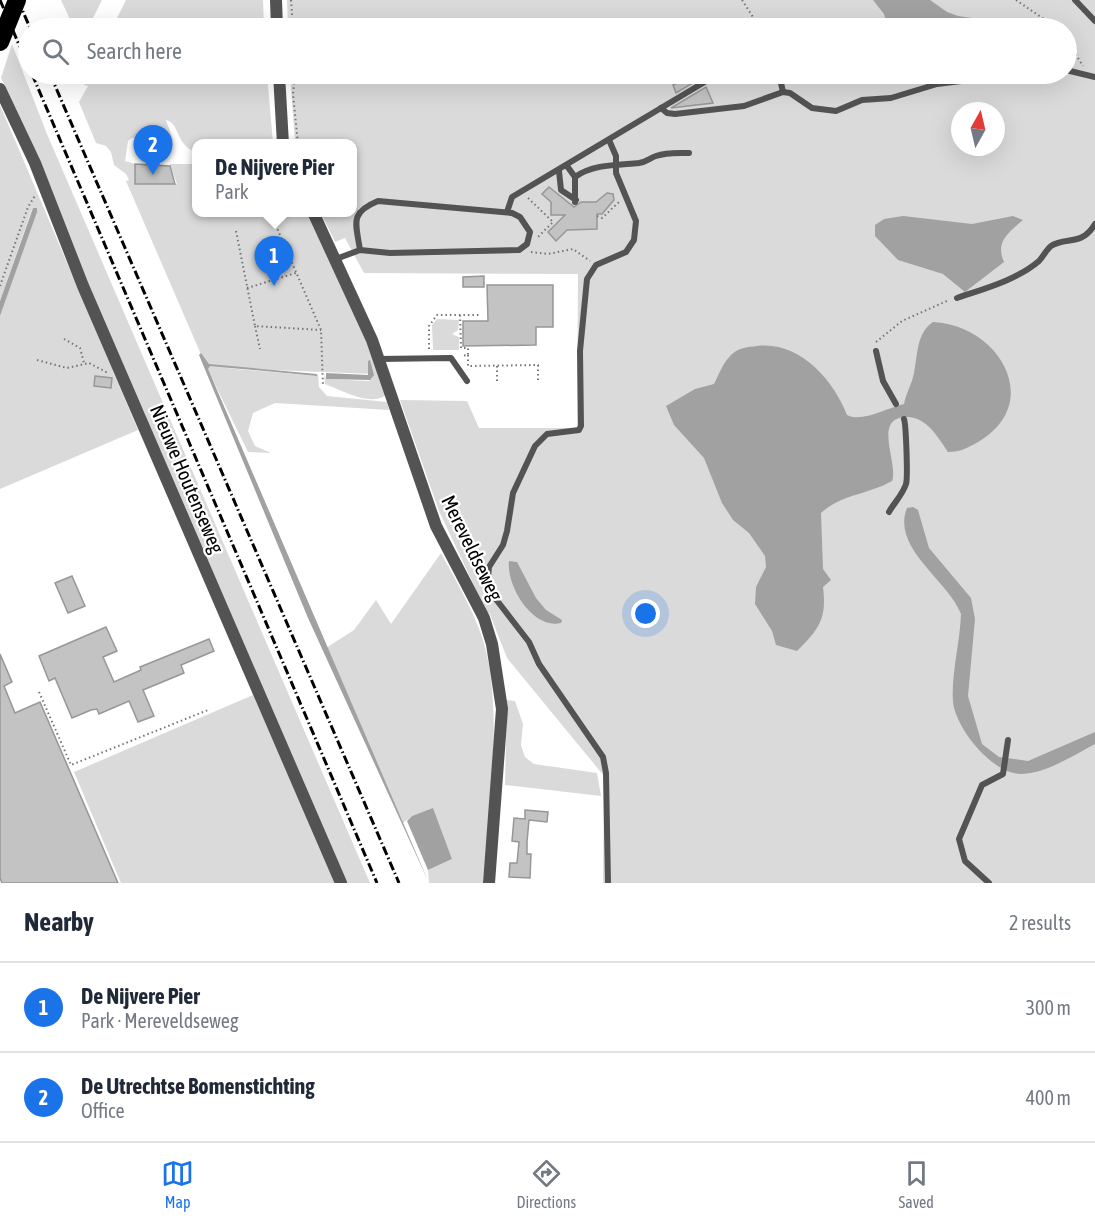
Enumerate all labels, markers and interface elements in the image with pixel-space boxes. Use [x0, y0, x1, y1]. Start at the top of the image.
search box [18, 18, 1077, 84]
icon: search [39, 35, 72, 68]
text: Search here [87, 38, 182, 64]
north arrow [951, 102, 1005, 156]
pin: 2 [134, 126, 172, 175]
popup [192, 139, 357, 217]
text: De Nijvere Pier [215, 154, 334, 180]
text: Park [215, 180, 248, 203]
pin: 1 [254, 236, 294, 286]
street label: Nieuwe Houtenseweg [146, 401, 229, 557]
street label: Mereveldseweg [437, 491, 508, 605]
your location [631, 599, 660, 628]
text: Nearby [24, 907, 94, 937]
text: 2 results [1009, 911, 1071, 934]
text: De Nijvere Pier [81, 983, 200, 1009]
text: 1 [39, 996, 48, 1019]
text: 300 m [1026, 996, 1071, 1019]
text: Park · Mereveldseweg [81, 1009, 238, 1032]
text: De Utrechtse Bomenstichting [81, 1073, 315, 1099]
text: 2 [39, 1086, 48, 1109]
text: 400 m [1026, 1086, 1071, 1109]
text: Office [81, 1099, 125, 1122]
tab: Map [161, 1157, 194, 1211]
tab: Directions [516, 1157, 576, 1211]
tab: Saved [898, 1157, 934, 1211]

